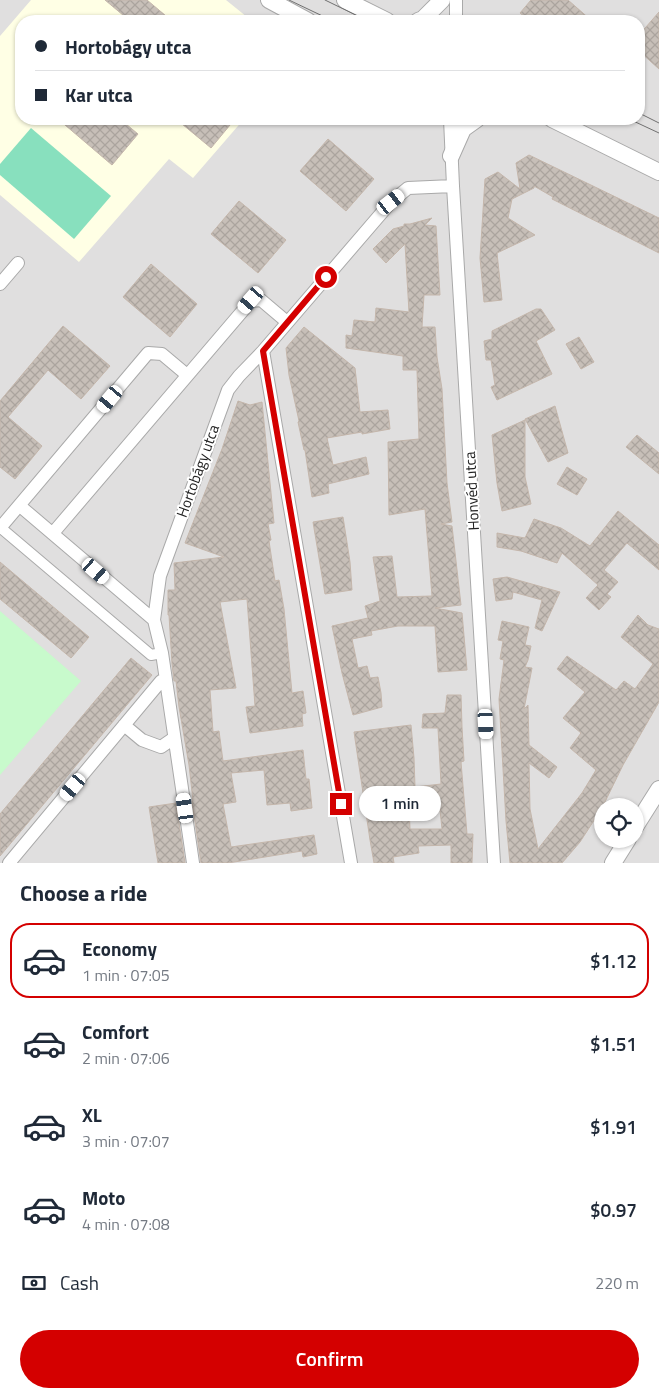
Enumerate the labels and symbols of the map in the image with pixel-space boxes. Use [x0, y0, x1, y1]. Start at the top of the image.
car [374, 187, 407, 217]
route start [315, 266, 337, 288]
car [235, 284, 266, 316]
car [94, 383, 125, 415]
street label: Hortobágy utca [170, 421, 225, 520]
street label: Honvéd utca [458, 450, 485, 531]
car [79, 555, 112, 587]
car [477, 709, 494, 739]
car [57, 771, 88, 803]
callout: 1 min [358, 786, 441, 822]
car [175, 792, 194, 824]
route end [330, 793, 352, 815]

